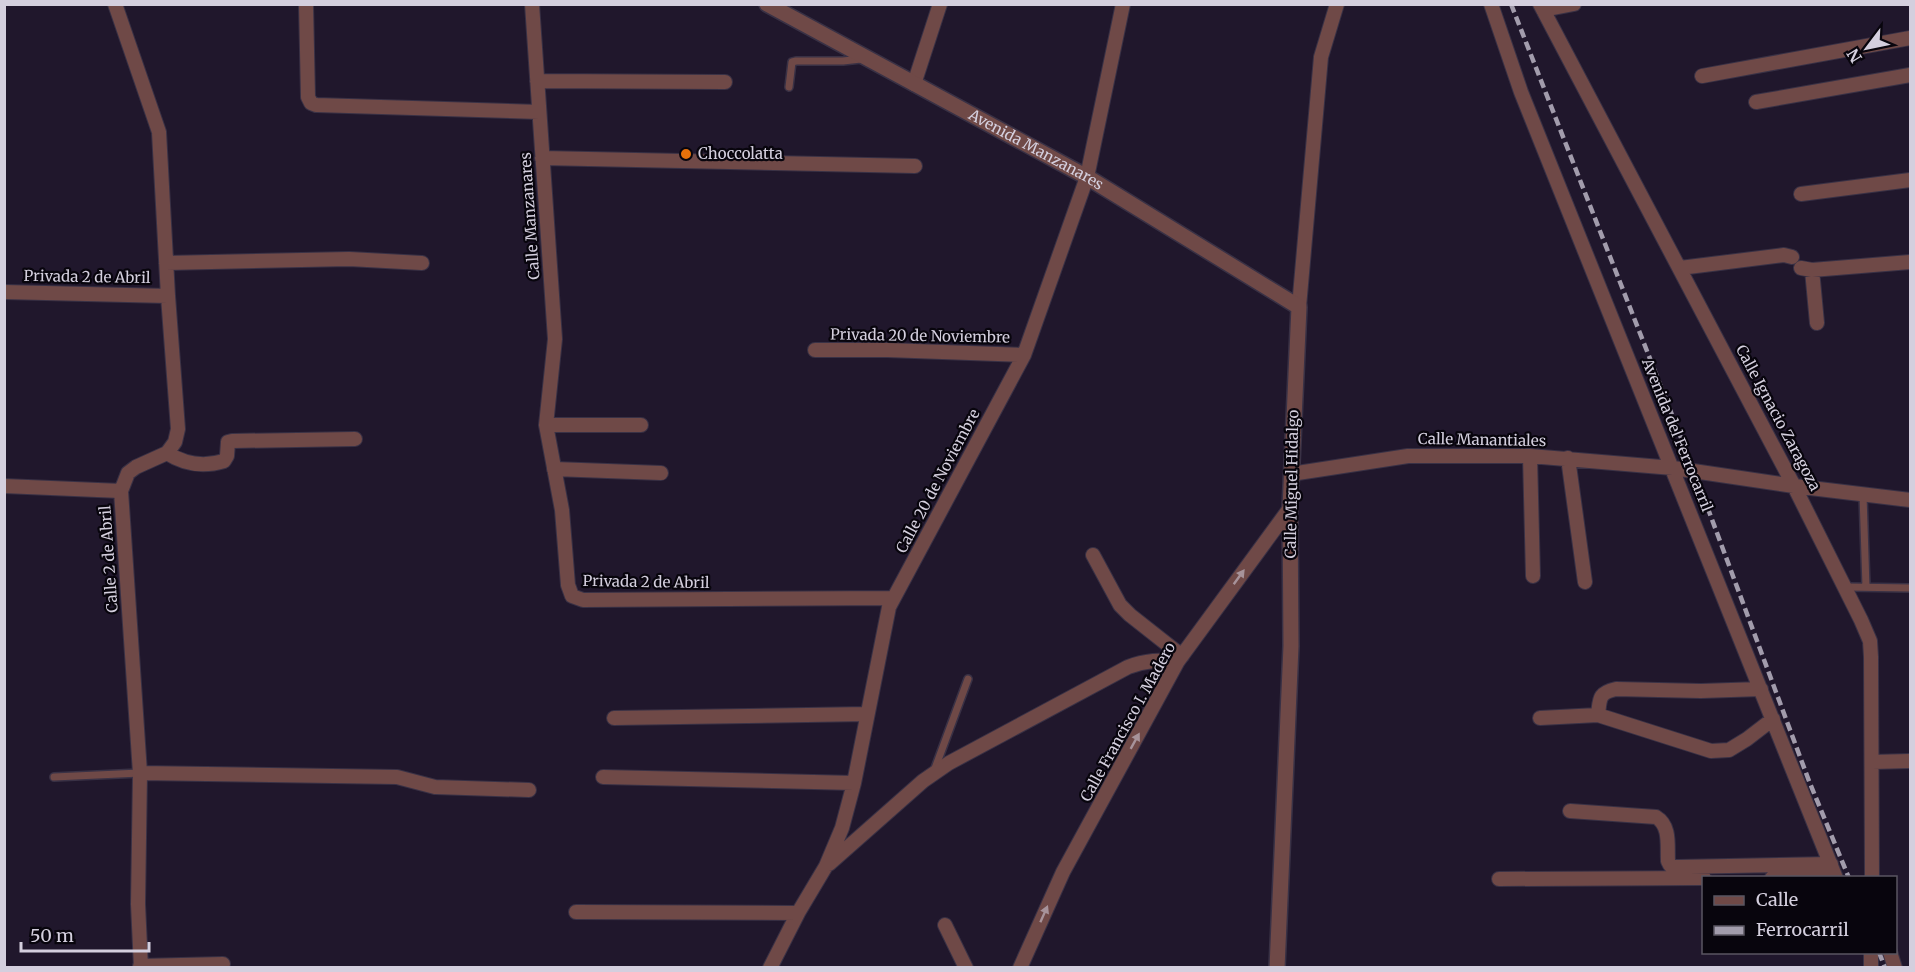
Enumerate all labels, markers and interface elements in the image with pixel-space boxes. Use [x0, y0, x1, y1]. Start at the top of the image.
north arrow [1837, 18, 1897, 78]
text: N [1842, 45, 1866, 67]
street label: Avenida Manzanares [965, 104, 1107, 194]
place label: Choccolatta [698, 144, 783, 163]
marker: Choccolatta [679, 147, 693, 161]
street label: Calle Manzanares [516, 152, 543, 280]
street label: Privada 2 de Abril [23, 266, 151, 287]
street label: Privada 20 de Noviembre [830, 324, 1010, 347]
street label: Calle Ignacio Zaragoza [1732, 342, 1825, 494]
street label: Avenida del Ferrocarril [1638, 354, 1717, 515]
street label: Calle 20 de Noviembre [892, 405, 984, 556]
street label: Calle Miguel Hidalgo [1281, 409, 1302, 559]
street label: Calle Manantiales [1418, 429, 1546, 450]
street label: Calle 2 de Abril [95, 504, 122, 613]
one-way arrow [1233, 570, 1245, 586]
street label: Privada 2 de Abril [582, 571, 710, 592]
street label: Calle Francisco I. Madero [1076, 639, 1179, 805]
one-way arrow [1130, 733, 1140, 750]
legend [1702, 876, 1897, 954]
text: Calle [1756, 888, 1798, 911]
one-way arrow [1040, 906, 1049, 923]
scale bar [21, 915, 148, 953]
text: Ferrocarril [1756, 918, 1849, 941]
text: 50 m [30, 924, 74, 947]

